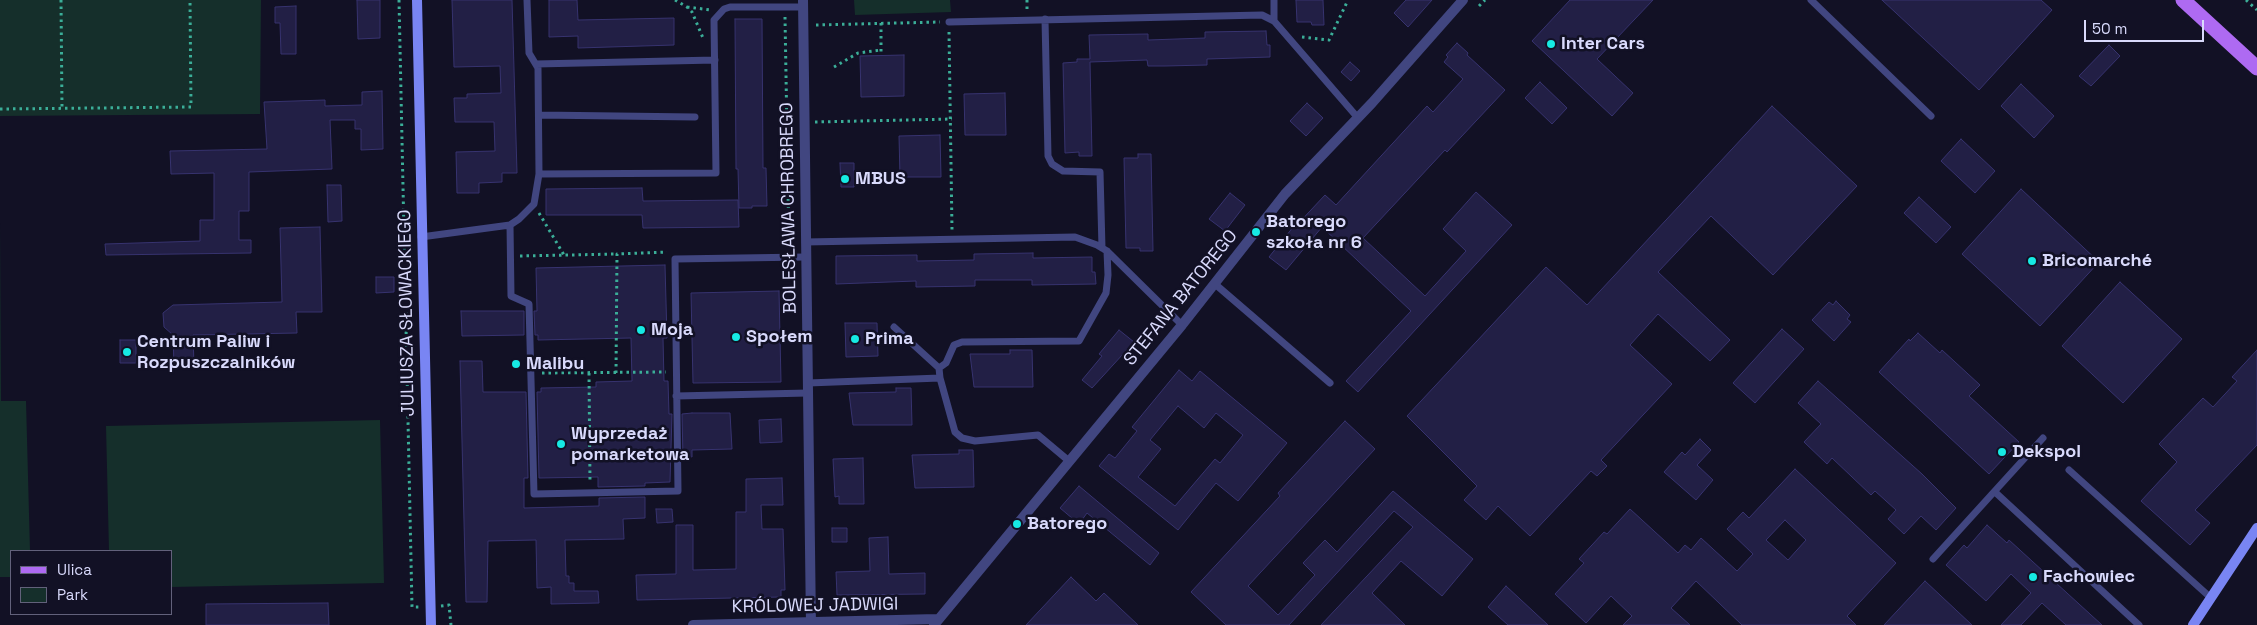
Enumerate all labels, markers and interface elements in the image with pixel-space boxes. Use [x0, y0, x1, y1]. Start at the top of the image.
scale bar [2087, 10, 2207, 42]
text: 50 m [2092, 19, 2127, 38]
place label: Inter Cars [1561, 33, 1645, 55]
marker: Inter Cars [1545, 38, 1557, 50]
street label: BOLESŁAWA CHROBREGO [776, 102, 802, 314]
place label: MBUS [855, 168, 906, 190]
marker: MBUS [839, 173, 851, 185]
street label: JULIUSZA SŁOWACKIEGO [394, 209, 420, 417]
place label: Batorego szkoła nr 6 [1266, 211, 1362, 253]
street label: STEFANA BATOREGO [1120, 226, 1242, 370]
marker: Batorego szkoła nr 6 [1250, 226, 1262, 238]
place label: Bricomarché [2042, 250, 2152, 272]
marker: Bricomarché [2026, 255, 2038, 267]
place label: Moja [651, 319, 693, 341]
marker: Moja [635, 324, 647, 336]
place label: Społem [746, 326, 813, 348]
place label: Prima [865, 328, 914, 350]
place label: Centrum Paliw i Rozpuszczalników [137, 331, 295, 374]
marker: Społem [730, 331, 742, 343]
marker: Prima [849, 333, 861, 345]
marker: Centrum Paliw i Rozpuszczalników [121, 346, 133, 358]
place label: Malibu [526, 353, 584, 375]
marker: Malibu [510, 358, 522, 370]
place label: Wyprzedaż pomarketowa [571, 423, 689, 466]
marker: Wyprzedaż pomarketowa [555, 438, 567, 450]
place label: Dekspol [2012, 441, 2081, 463]
marker: Dekspol [1996, 446, 2008, 458]
place label: Batorego [1027, 513, 1107, 535]
marker: Batorego [1011, 518, 1023, 530]
legend [10, 550, 172, 615]
text: Ulica [57, 560, 92, 579]
place label: Fachowiec [2043, 566, 2135, 588]
marker: Fachowiec [2027, 571, 2039, 583]
text: Park [57, 585, 88, 604]
street label: KRÓLOWEJ JADWIGI [731, 594, 899, 618]

